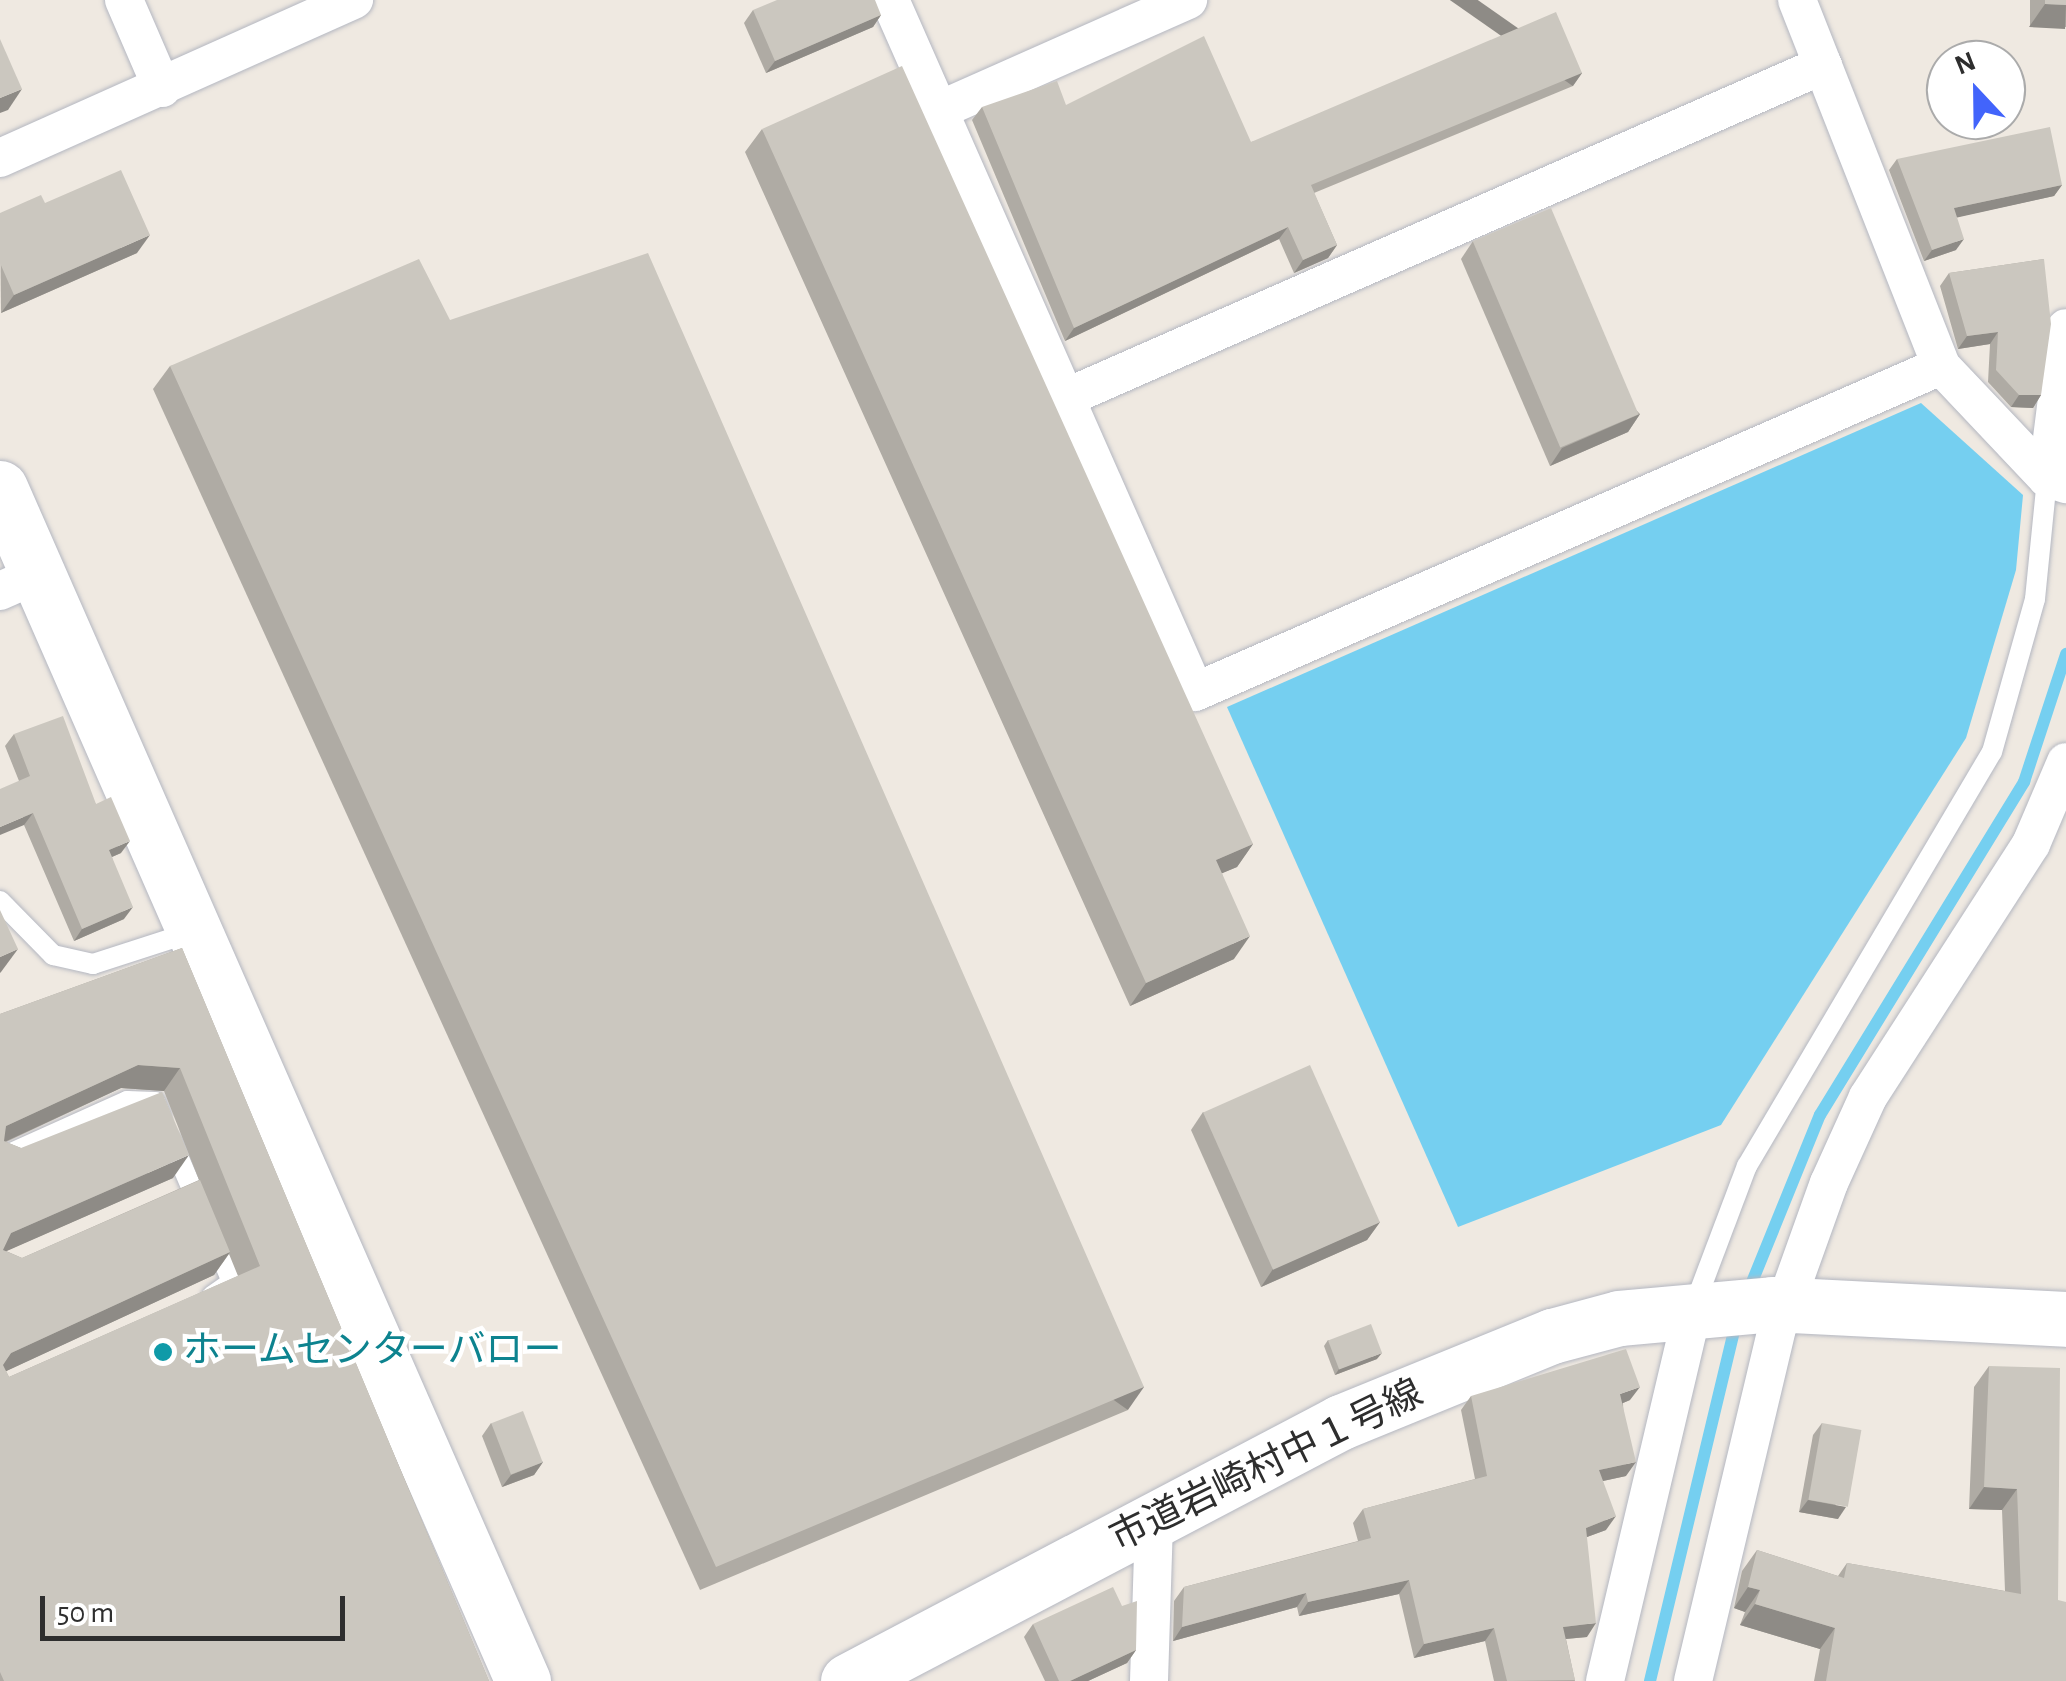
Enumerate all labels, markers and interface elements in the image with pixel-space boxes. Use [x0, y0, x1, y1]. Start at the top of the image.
north arrow [1926, 40, 2026, 140]
text: N [1951, 47, 1980, 81]
place label: ホームセンターバロー [183, 1329, 563, 1375]
marker: ホームセンターバロー [152, 1341, 174, 1363]
street label: 市道岩崎村中１号線 [1103, 1372, 1431, 1562]
scale bar [45, 1576, 350, 1638]
text: 50 m [57, 1598, 114, 1628]

